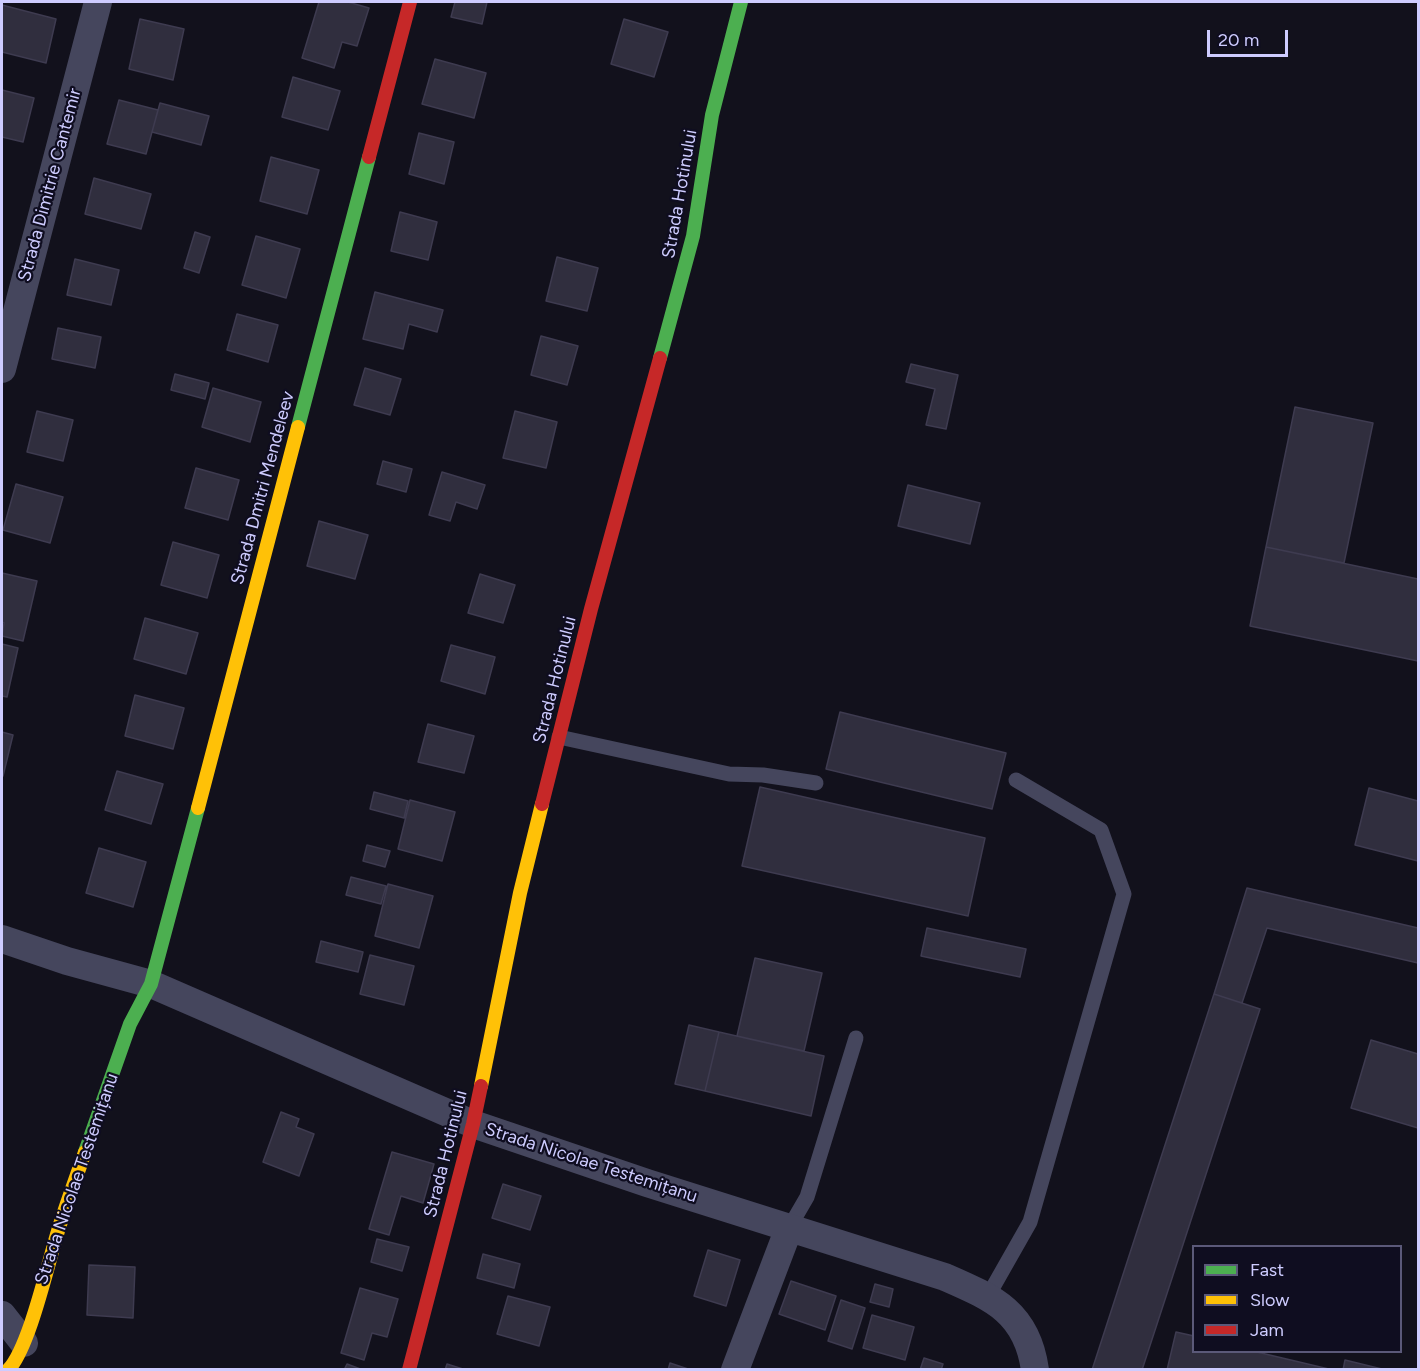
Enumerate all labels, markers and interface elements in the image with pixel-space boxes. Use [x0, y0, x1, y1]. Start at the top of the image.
scale bar [1210, 18, 1291, 56]
text: 20 m [1218, 29, 1259, 51]
street label: Strada Dimitrie Cantemir [14, 86, 86, 284]
street label: Strada Hotinului [658, 128, 702, 260]
street label: Strada Dmitri Mendeleev [227, 389, 299, 587]
street label: Strada Hotinului [529, 614, 581, 746]
street label: Strada Nicolae Testemițanu [31, 1070, 123, 1288]
street label: Strada Hotinului [420, 1088, 472, 1220]
street label: Strada Nicolae Testemițanu [482, 1118, 700, 1208]
legend [1192, 1245, 1402, 1353]
text: Fast [1250, 1259, 1284, 1281]
text: Slow [1250, 1289, 1289, 1311]
text: Jam [1250, 1319, 1284, 1341]

